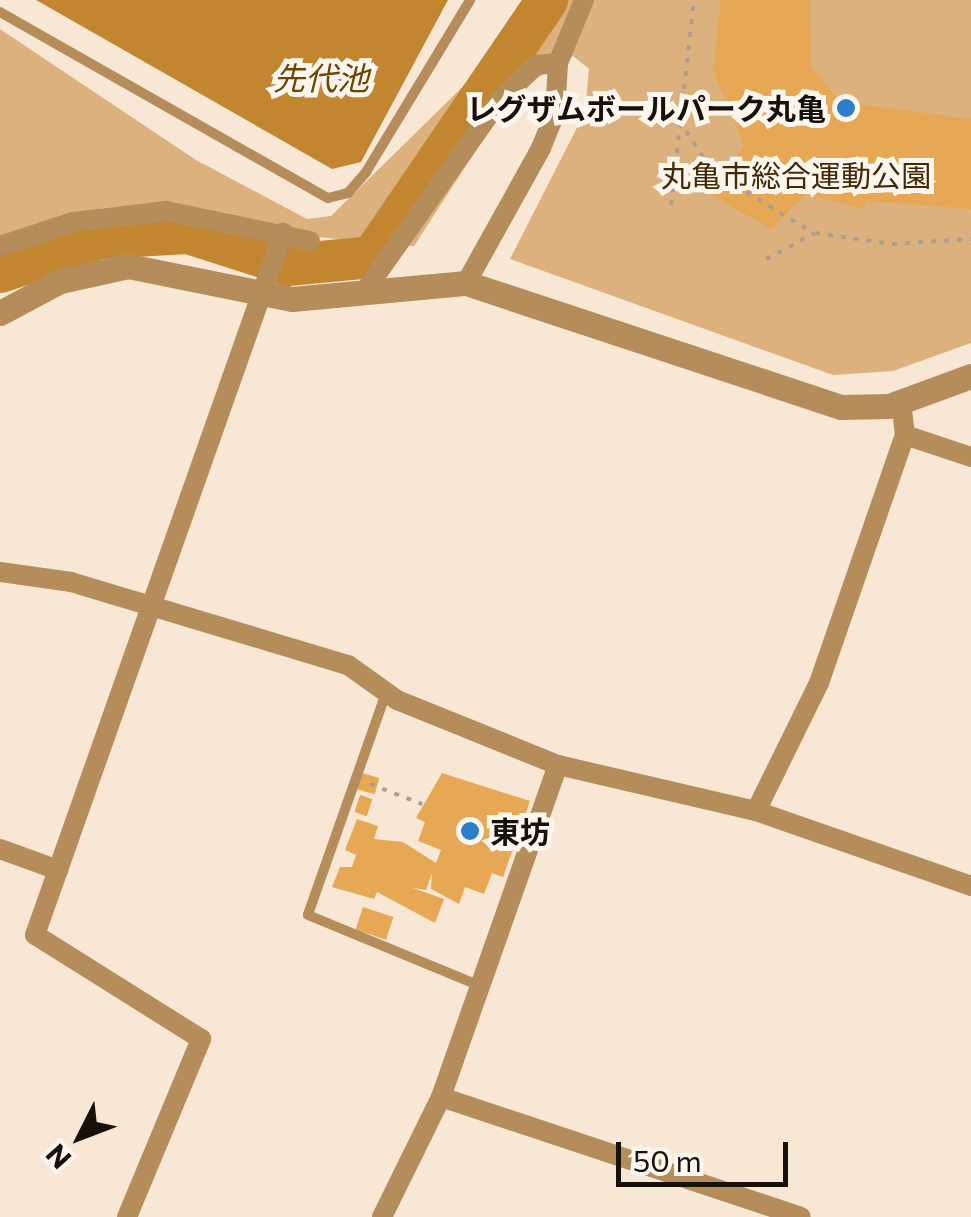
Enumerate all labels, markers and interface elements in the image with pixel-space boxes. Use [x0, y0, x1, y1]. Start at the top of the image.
water label: 先代池 [273, 58, 369, 96]
place label: レグザムボールパーク丸亀 [466, 90, 826, 126]
marker: レグザムボールパーク丸亀 [835, 97, 857, 119]
park label: 丸亀市総合運動公園 [661, 157, 931, 193]
place label: 東坊 [490, 813, 550, 849]
marker: 東坊 [459, 820, 481, 842]
north arrow [30, 1087, 130, 1187]
scale bar [621, 1122, 794, 1184]
text: N [38, 1138, 77, 1176]
text: 50 m [633, 1141, 702, 1178]

